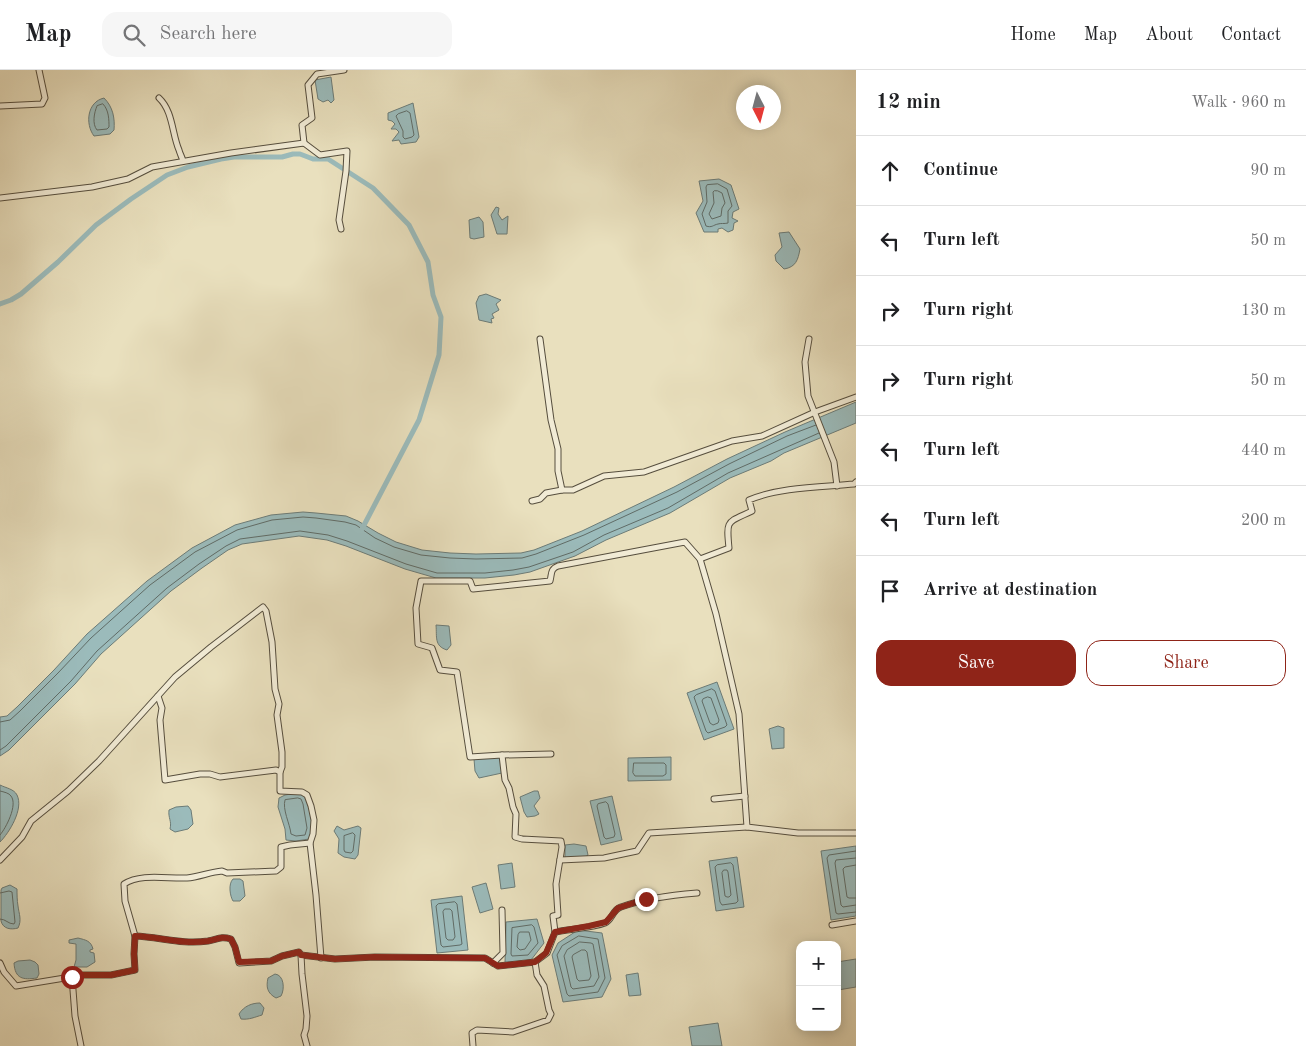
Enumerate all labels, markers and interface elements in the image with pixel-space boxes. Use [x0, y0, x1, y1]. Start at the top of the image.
search box [102, 12, 452, 57]
icon: search [120, 21, 148, 49]
text: Map [25, 23, 72, 47]
text: Search here [160, 25, 257, 44]
text: Home [1010, 26, 1056, 44]
text: Map [1084, 26, 1117, 44]
text: About [1145, 26, 1193, 44]
text: Contact [1221, 26, 1281, 44]
north arrow [736, 85, 781, 130]
text: 12 min [876, 92, 941, 113]
text: Walk · 960 m [1191, 95, 1286, 111]
icon: ahead [876, 157, 904, 185]
text: Continue [923, 161, 998, 180]
text: 90 m [1250, 163, 1286, 179]
icon: left [876, 227, 904, 255]
text: Turn left [923, 231, 1000, 250]
text: 50 m [1250, 233, 1286, 249]
icon: right [876, 297, 904, 325]
text: Turn right [923, 301, 1013, 320]
text: 130 m [1241, 303, 1286, 319]
icon: right [876, 367, 904, 395]
text: Turn right [923, 371, 1013, 390]
text: 50 m [1250, 373, 1286, 389]
icon: left [876, 437, 904, 465]
text: Turn left [923, 441, 1000, 460]
text: 440 m [1241, 443, 1286, 459]
icon: left [876, 507, 904, 535]
text: Turn left [923, 511, 1000, 530]
text: 200 m [1241, 513, 1286, 529]
icon: arrive [876, 577, 904, 605]
text: Arrive at destination [923, 581, 1097, 600]
button: Save [876, 640, 1076, 686]
button: Share [1086, 640, 1286, 686]
route end [635, 888, 658, 911]
map controls [796, 941, 841, 1031]
button: + [796, 941, 841, 986]
route start [61, 966, 84, 989]
button: − [796, 986, 841, 1031]

